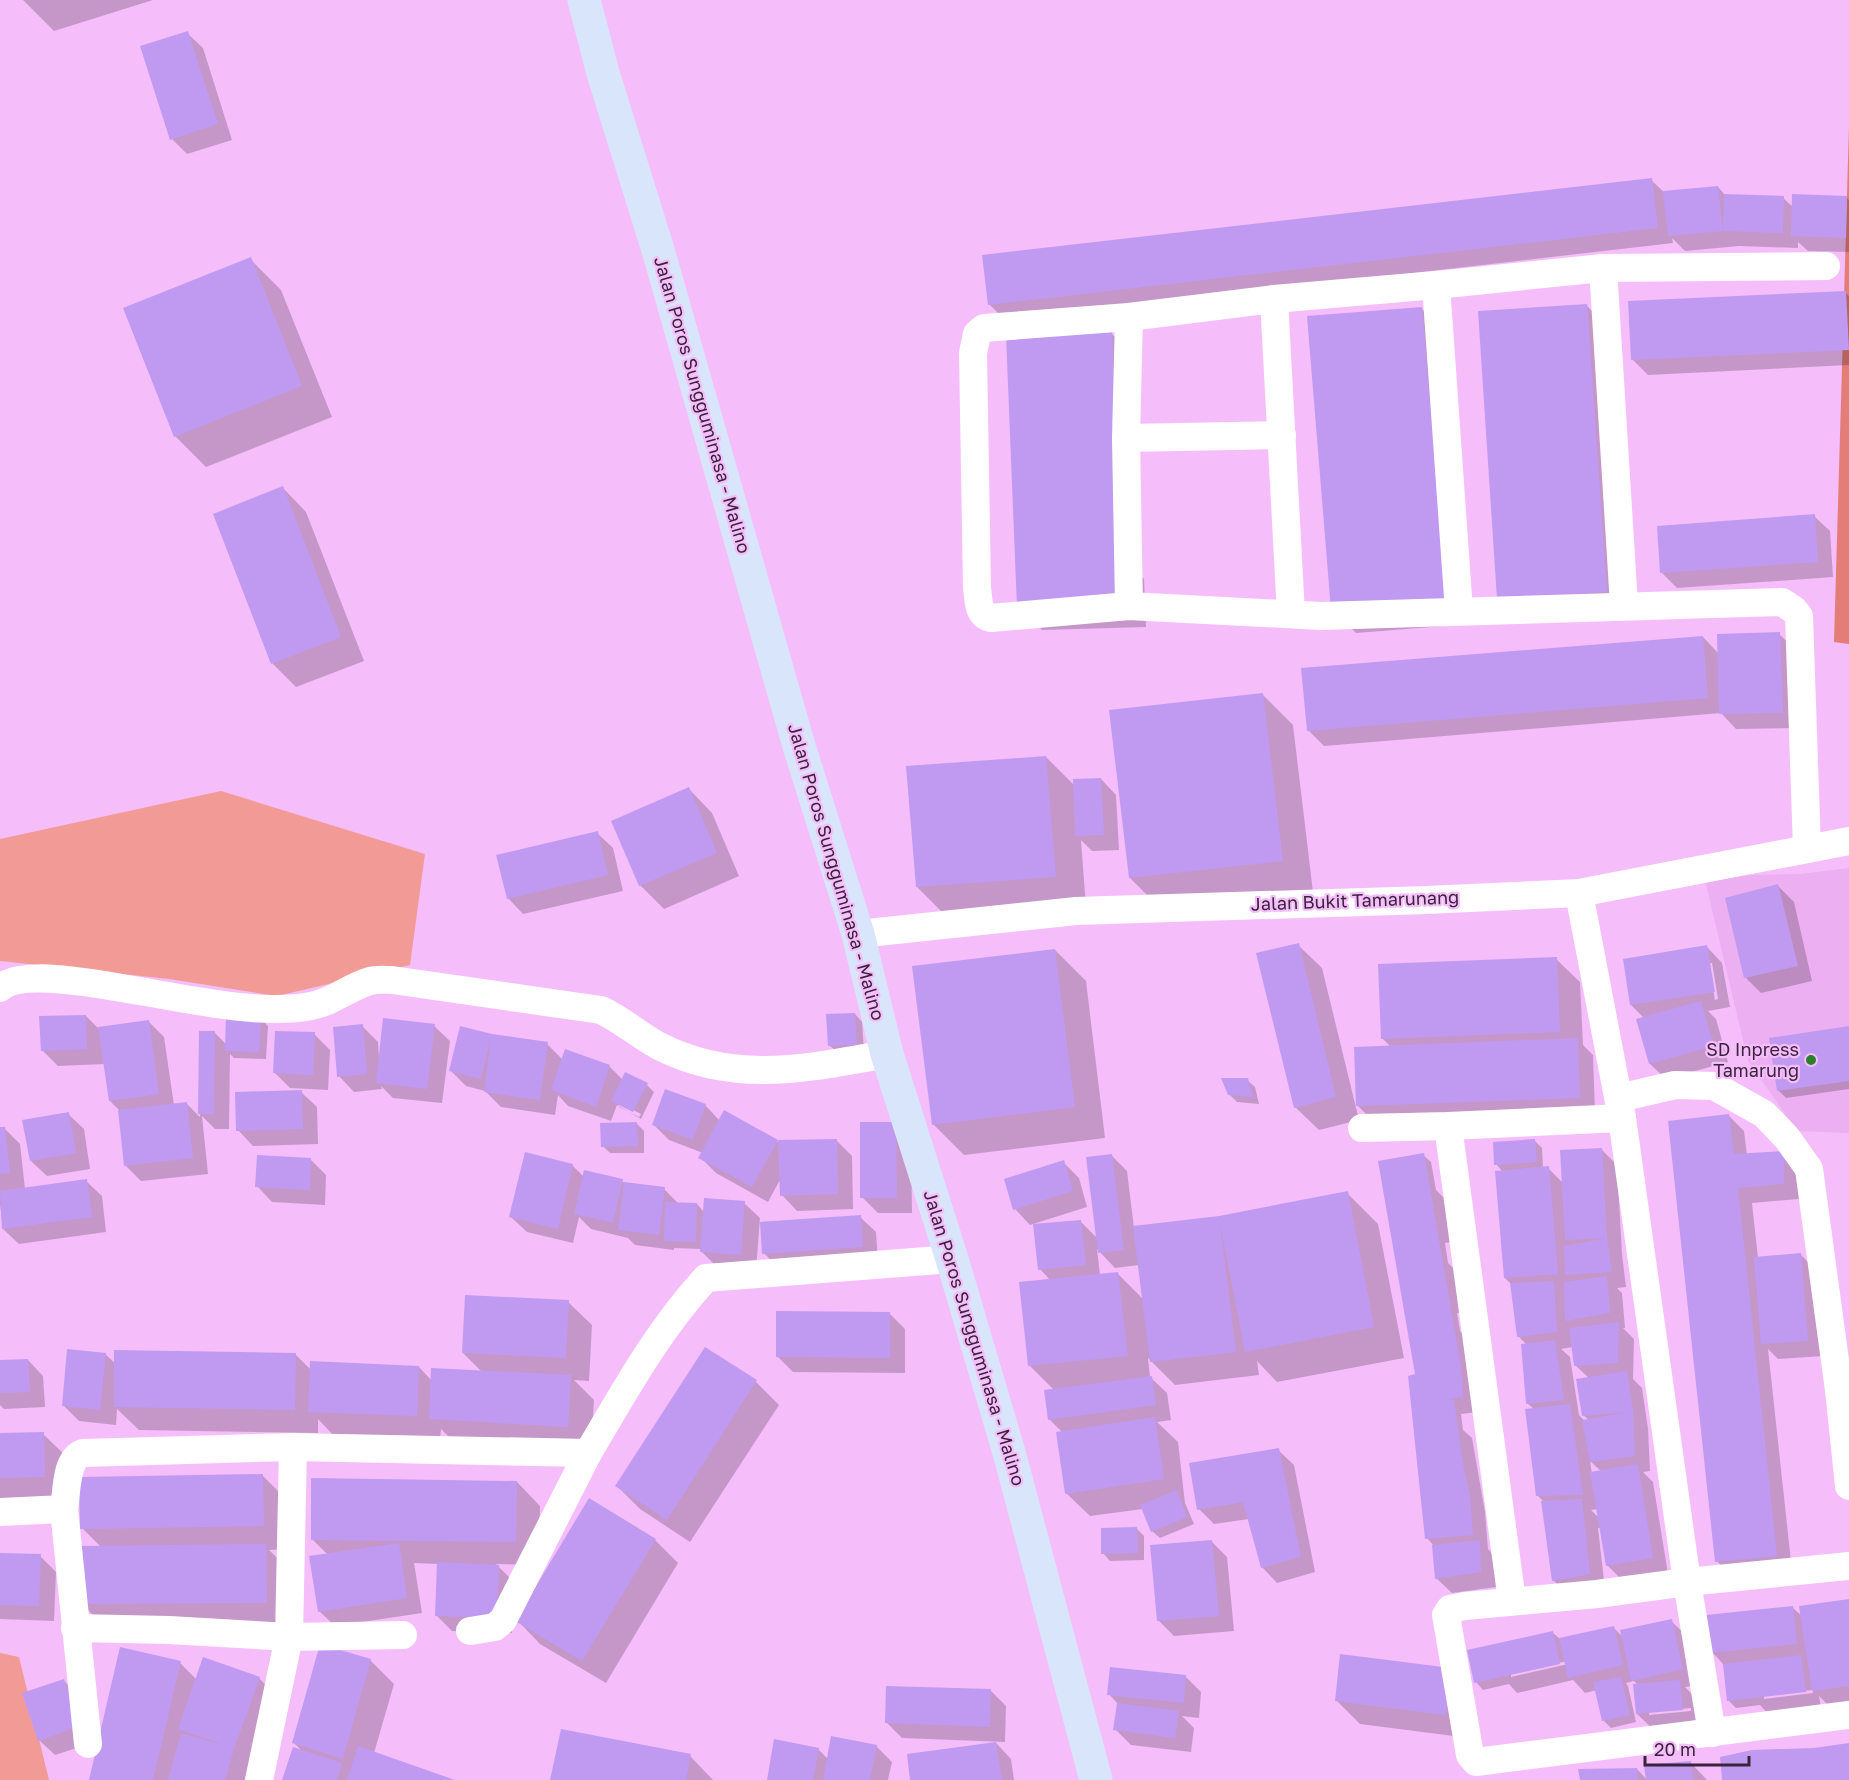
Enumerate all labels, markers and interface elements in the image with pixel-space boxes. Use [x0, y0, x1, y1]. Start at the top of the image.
street label: Jalan Poros Sungguminasa - Malino [650, 254, 756, 556]
street label: Jalan Poros Sungguminasa - Malino [784, 721, 890, 1023]
street label: Jalan Bukit Tamarunang [1250, 885, 1459, 915]
place label: SD Inpress Tamarung [1706, 1038, 1799, 1081]
marker: SD Inpress Tamarung [1804, 1053, 1818, 1067]
street label: Jalan Poros Sungguminasa - Malino [919, 1187, 1030, 1488]
scale bar [1645, 1729, 1748, 1767]
text: 20 m [1654, 1738, 1696, 1760]

